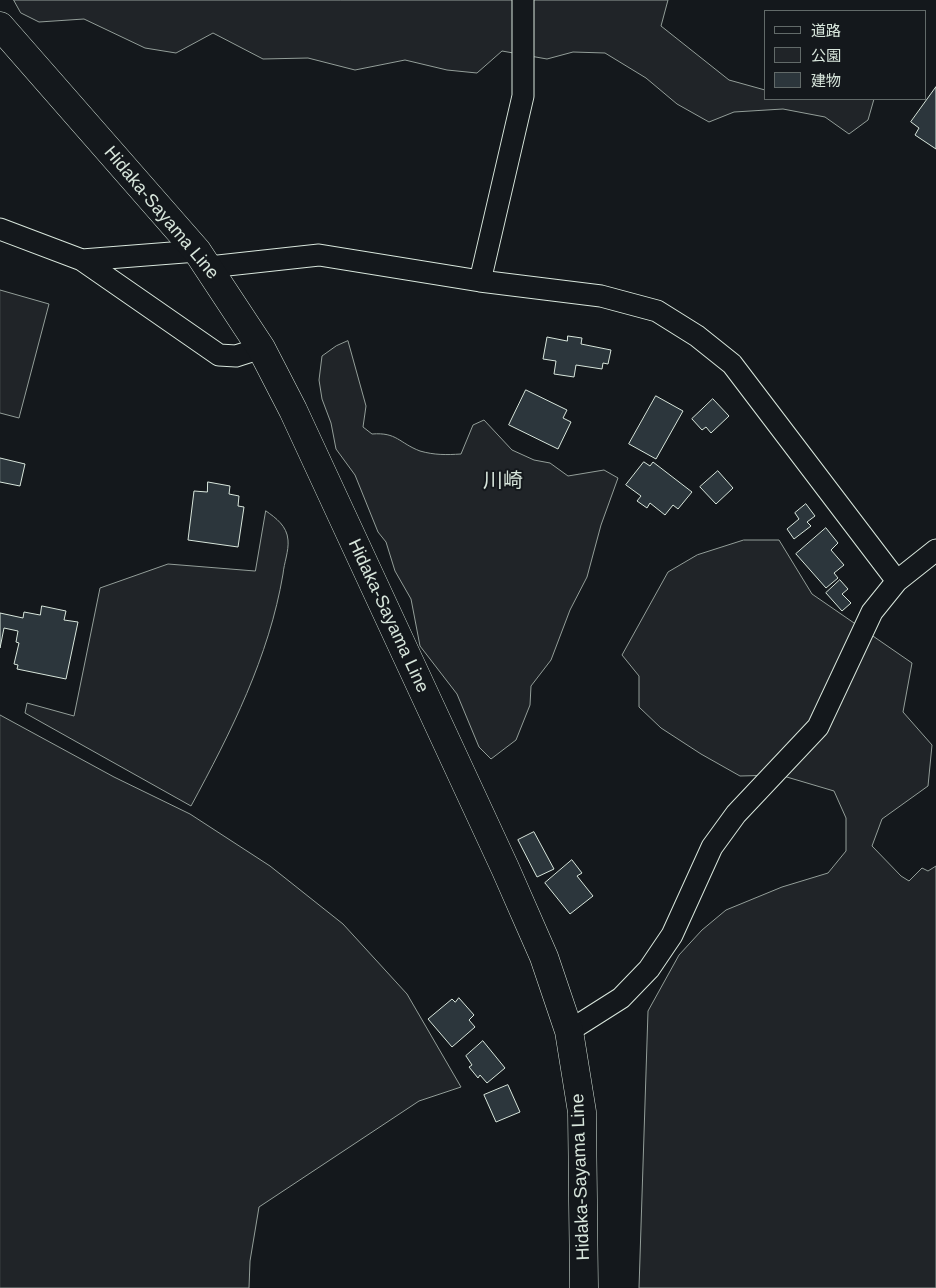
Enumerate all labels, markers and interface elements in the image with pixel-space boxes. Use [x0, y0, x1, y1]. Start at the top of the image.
legend [764, 10, 926, 100]
text: 道路 [811, 22, 841, 39]
text: 公園 [811, 47, 841, 64]
text: 建物 [811, 72, 841, 89]
street label: Hidaka-Sayama Line [99, 142, 223, 284]
district label: 川崎 [483, 469, 523, 493]
street label: Hidaka-Sayama Line [343, 536, 433, 696]
street label: Hidaka-Sayama Line [567, 1093, 595, 1261]

